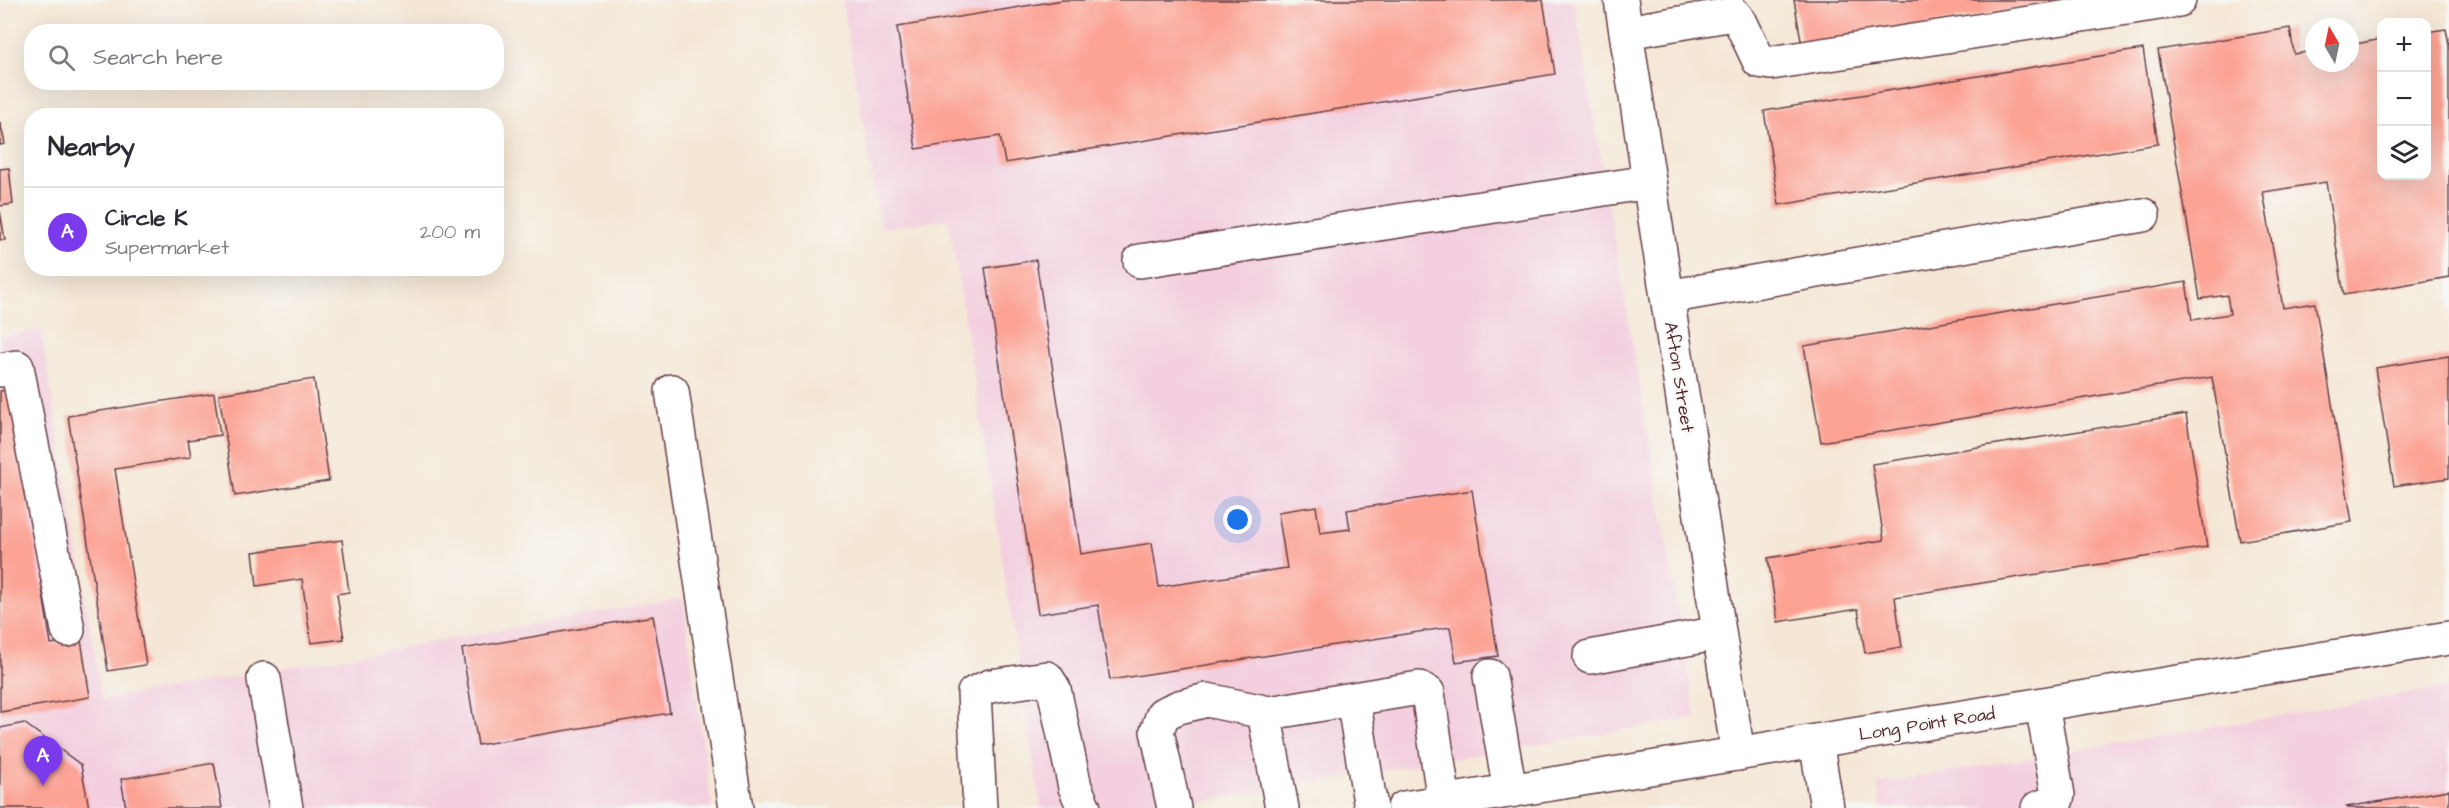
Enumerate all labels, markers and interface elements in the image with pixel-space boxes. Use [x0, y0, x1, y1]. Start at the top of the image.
north arrow [2305, 18, 2359, 72]
map controls [2377, 18, 2431, 180]
button: + [2377, 18, 2431, 72]
search box [24, 24, 504, 90]
icon: search [45, 41, 78, 74]
text: Search here [93, 42, 223, 73]
button: − [2377, 72, 2431, 126]
button: layers [2377, 126, 2431, 180]
text: Nearby [48, 129, 135, 165]
text: Circle K [105, 203, 187, 234]
text: A [61, 218, 74, 246]
text: 200 m [420, 218, 480, 246]
text: Supermarket [105, 234, 229, 262]
street label: Afton Street [1658, 320, 1700, 435]
your location [1223, 505, 1252, 534]
street label: Long Point Road [1857, 701, 1997, 748]
pin: A [24, 736, 63, 786]

